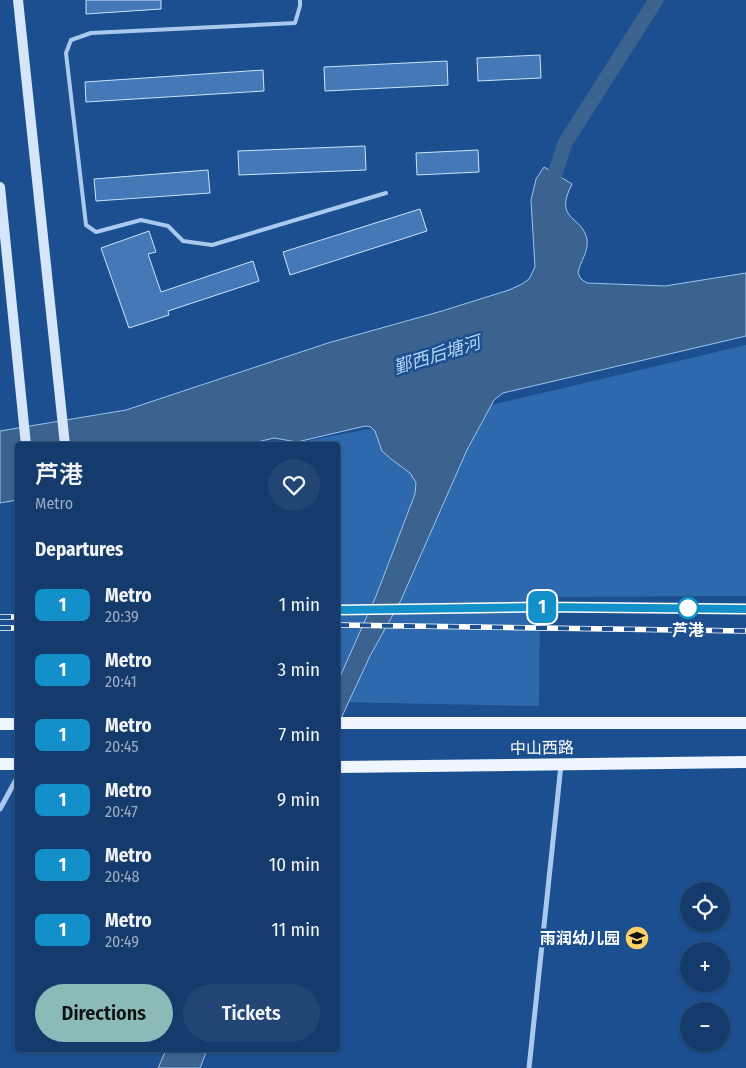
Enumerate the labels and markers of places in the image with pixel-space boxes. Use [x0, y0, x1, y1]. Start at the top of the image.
marker: 芦港 [677, 597, 699, 619]
place label: 芦港 [672, 621, 704, 640]
school or university icon: 雨润幼儿园 [624, 925, 650, 951]
place label: 雨润幼儿园 [540, 929, 620, 948]

